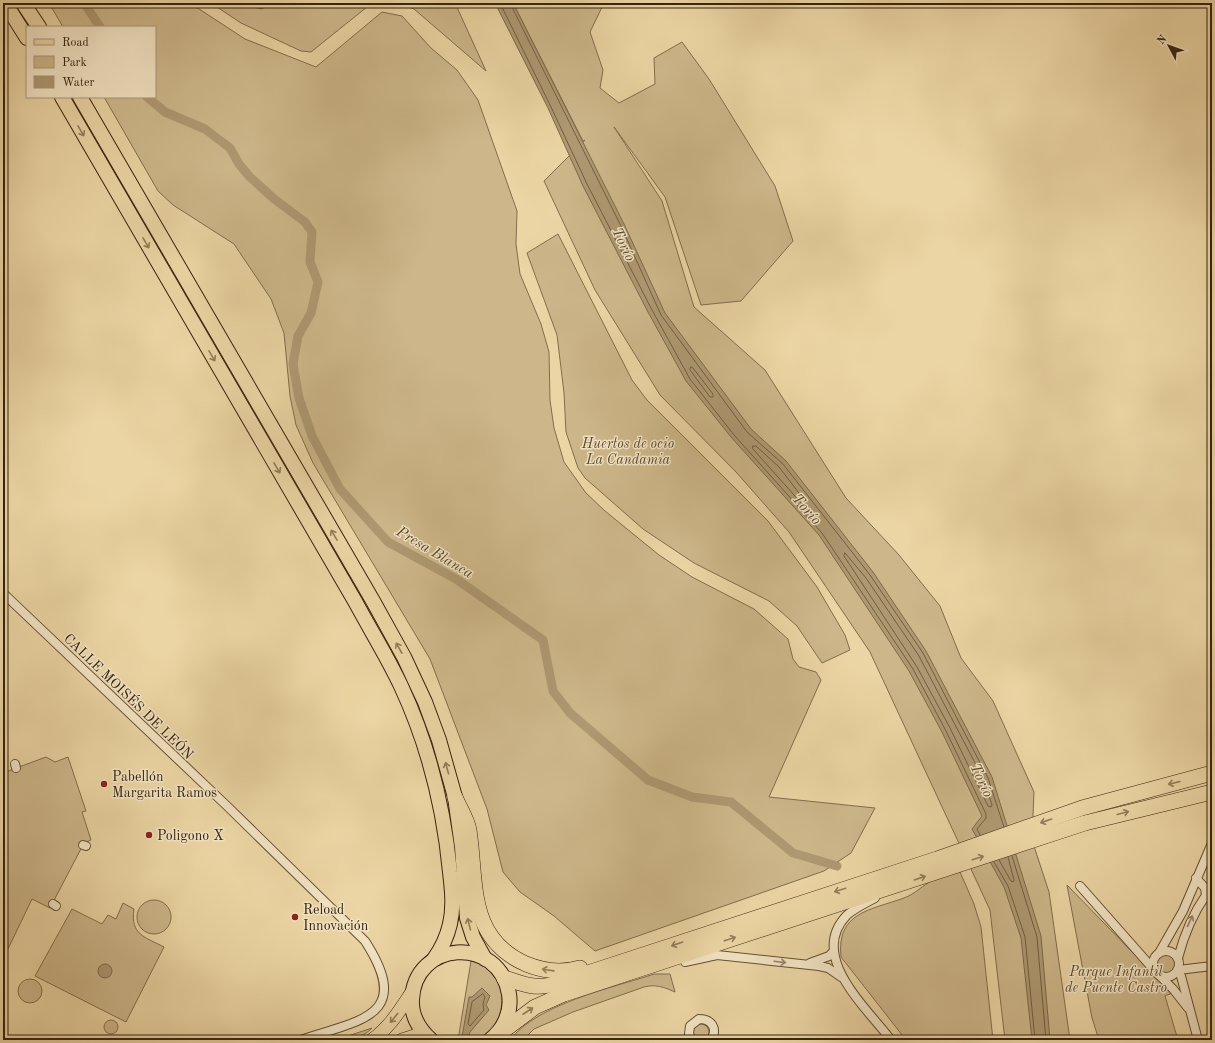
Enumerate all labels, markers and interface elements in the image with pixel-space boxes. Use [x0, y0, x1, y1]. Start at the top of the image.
legend [26, 26, 156, 98]
north arrow [1149, 26, 1189, 66]
text: N [1156, 33, 1170, 47]
text: Road [62, 37, 89, 49]
text: Park [62, 57, 87, 69]
text: Water [62, 77, 95, 89]
one-way arrow [78, 125, 86, 137]
water label: Torío [608, 225, 637, 264]
one-way arrow [143, 237, 151, 249]
one-way arrow [208, 350, 216, 362]
park label: Huertos de ocio La Candamia [581, 437, 674, 467]
one-way arrow [274, 462, 282, 474]
water label: Torío [789, 492, 823, 528]
water label: Presa Blanca [392, 524, 475, 582]
one-way arrow [330, 529, 338, 541]
street label: CALLE MOISÉS DE LEÓN [61, 628, 199, 762]
one-way arrow [394, 642, 402, 654]
water label: Torío [966, 761, 995, 800]
one-way arrow [443, 762, 450, 775]
place label: Pabellón Margarita Ramos [112, 770, 217, 800]
marker: Pabellón Margarita Ramos [99, 779, 109, 789]
one-way arrow [1168, 779, 1181, 787]
one-way arrow [1116, 809, 1129, 816]
one-way arrow [1039, 818, 1052, 825]
place label: Poligono X [157, 829, 224, 843]
marker: Poligono X [144, 830, 154, 840]
one-way arrow [971, 854, 984, 861]
one-way arrow [913, 873, 925, 881]
one-way arrow [834, 887, 847, 894]
place label: Reload Innovación [303, 903, 369, 933]
marker: Reload Innovación [290, 912, 300, 922]
one-way arrow [1187, 915, 1194, 927]
one-way arrow [464, 918, 472, 931]
one-way arrow [723, 935, 735, 943]
one-way arrow [671, 940, 683, 948]
one-way arrow [773, 958, 786, 966]
park label: Parque Infantil de Puente Castro [1065, 965, 1167, 995]
one-way arrow [542, 966, 555, 974]
one-way arrow [523, 1007, 534, 1015]
one-way arrow [390, 1013, 399, 1023]

